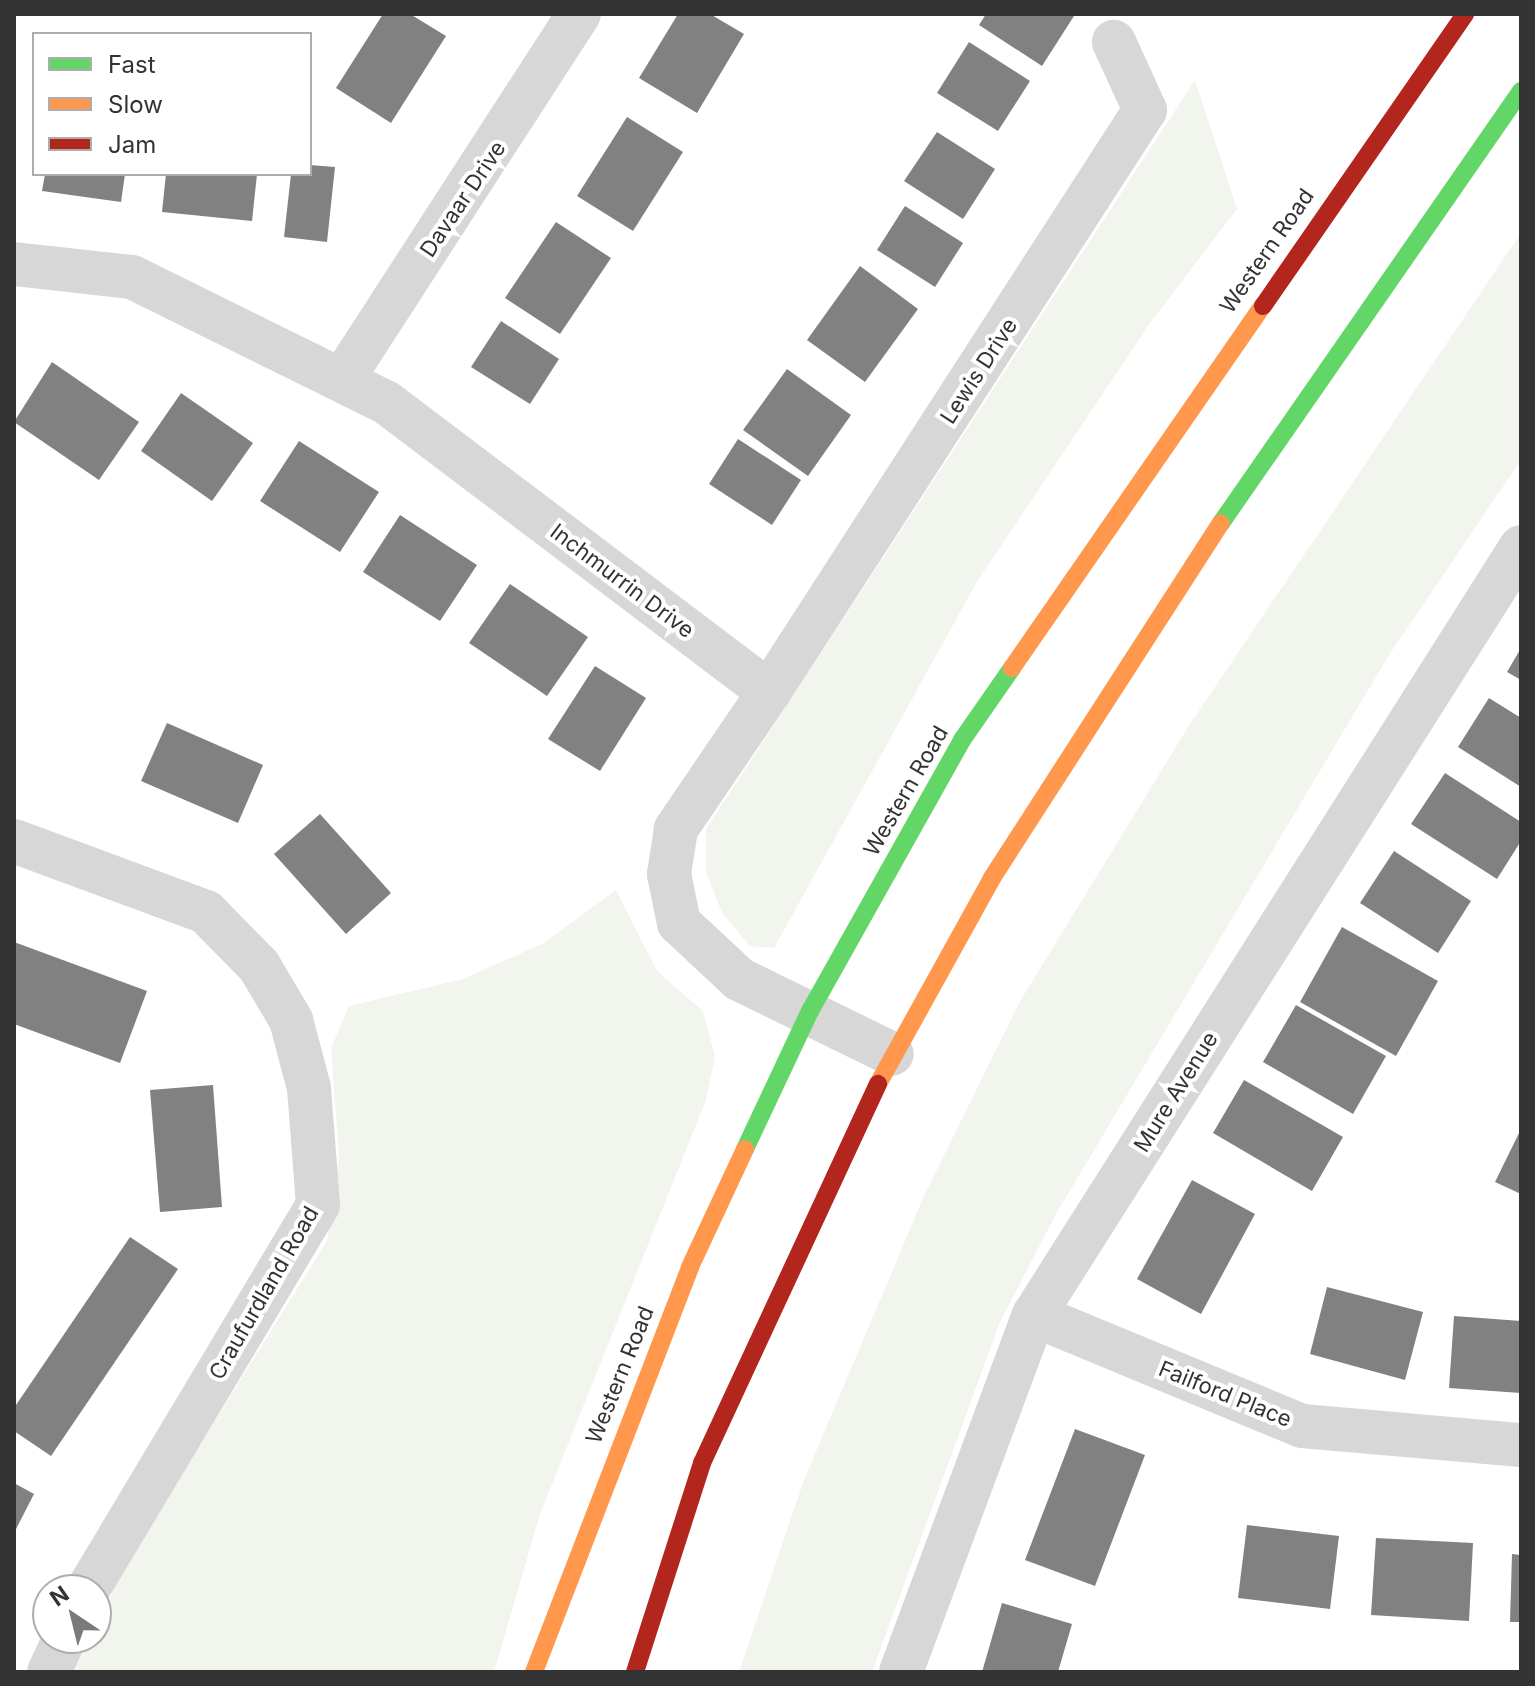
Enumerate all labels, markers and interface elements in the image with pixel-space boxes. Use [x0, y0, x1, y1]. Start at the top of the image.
legend [32, 32, 312, 176]
text: Fast [108, 50, 156, 79]
text: Slow [108, 90, 163, 119]
text: Jam [108, 130, 156, 159]
street label: Davaar Drive [415, 136, 511, 262]
street label: Western Road [1214, 184, 1320, 318]
street label: Lewis Drive [935, 313, 1023, 429]
street label: Inchmurrin Drive [545, 518, 699, 644]
street label: Western Road [858, 721, 954, 861]
street label: Mure Avenue [1128, 1027, 1224, 1157]
street label: Craufurdland Road [204, 1202, 324, 1384]
street label: Western Road [580, 1303, 660, 1447]
street label: Failford Place [1155, 1355, 1295, 1433]
north arrow [32, 1574, 112, 1654]
text: N [45, 1581, 74, 1611]

